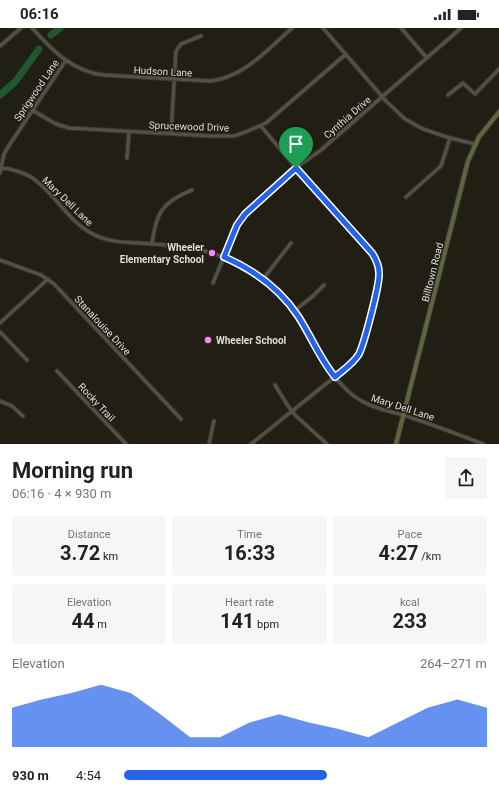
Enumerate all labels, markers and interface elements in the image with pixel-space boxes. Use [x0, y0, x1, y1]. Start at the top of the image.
text: 06:16 [20, 5, 59, 23]
street label: Sprigwood Lane [12, 57, 61, 123]
street label: Hudson Lane [133, 64, 193, 79]
street label: Cynthia Drive [322, 94, 373, 141]
street label: Sprucewood Drive [149, 120, 229, 133]
pin [279, 127, 313, 168]
icon: arrive [285, 133, 307, 155]
street label: Mary Dell Lane [40, 175, 95, 228]
street label: Billtown Road [420, 241, 445, 303]
place label: Wheeler Elementary School [120, 242, 204, 265]
marker: Wheeler Elementary School [207, 248, 217, 258]
street label: Stanalouise Drive [72, 293, 133, 357]
marker: Wheeler School [203, 335, 213, 345]
place label: Wheeler School [216, 335, 287, 346]
street label: Rocky Trail [76, 381, 117, 424]
street label: Mary Dell Lane [370, 392, 436, 423]
button: share [445, 457, 487, 499]
text: Morning run [12, 458, 133, 483]
text: 06:16 · 4 × 930 m [12, 486, 111, 501]
text: Distance [68, 528, 111, 541]
text: Time [237, 528, 262, 541]
text: Pace [398, 528, 422, 541]
text: 3.72 [60, 541, 100, 565]
text: 16:33 [224, 541, 275, 565]
text: 4:27 [379, 541, 419, 565]
text: km [100, 550, 118, 563]
text: /km [419, 550, 441, 563]
text: Elevation [67, 596, 111, 609]
text: Heart rate [225, 596, 274, 609]
text: kcal [400, 596, 420, 609]
text: 44 [72, 609, 94, 633]
text: 141 [220, 609, 254, 633]
text: 233 [393, 609, 427, 633]
text: m [94, 618, 107, 631]
text: bpm [254, 618, 279, 631]
text: Elevation [12, 656, 65, 671]
text: 264–271 m [420, 656, 487, 671]
text: 930 m [12, 768, 49, 783]
text: 4:54 [76, 768, 101, 783]

